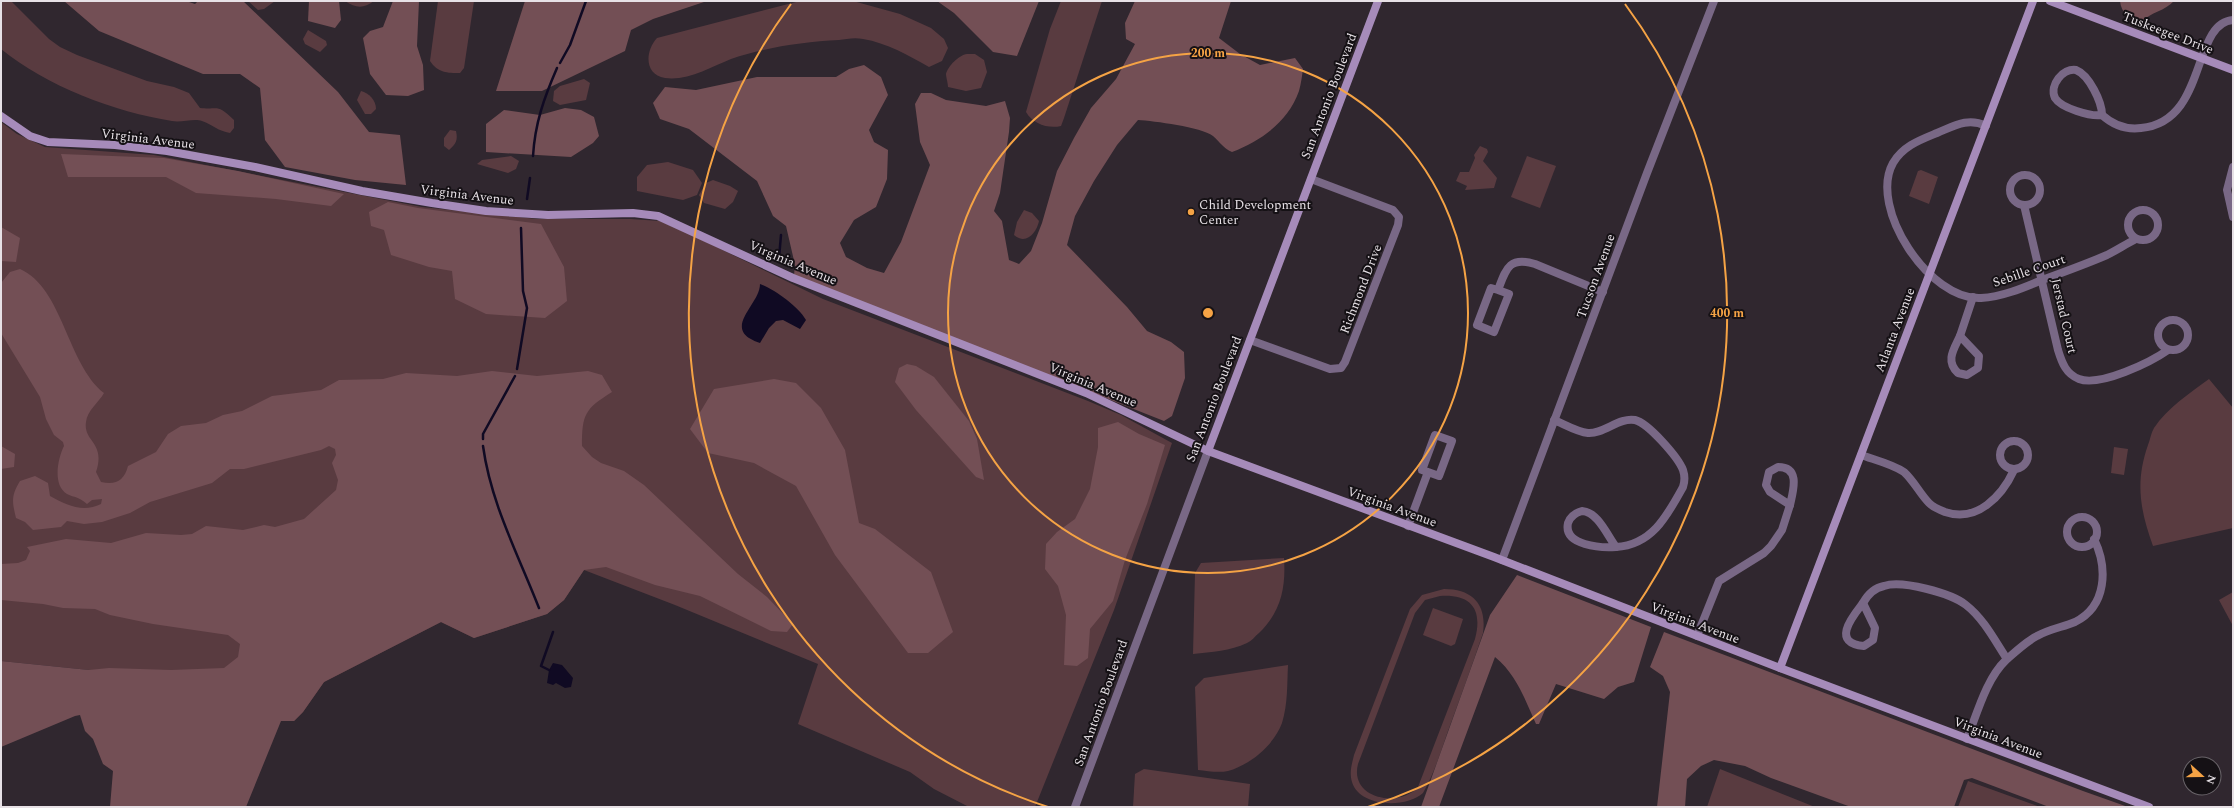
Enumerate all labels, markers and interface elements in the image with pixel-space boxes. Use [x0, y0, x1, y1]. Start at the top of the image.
street label: Tuskeegee Drive [2120, 7, 2216, 59]
street label: San Antonio Boulevard [1296, 30, 1362, 162]
text: 200 m [1191, 44, 1225, 63]
street label: Virginia Avenue [100, 123, 196, 155]
street label: Virginia Avenue [419, 179, 515, 211]
place label: Child Development Center [1199, 195, 1311, 230]
marker: Child Development Center [1186, 207, 1196, 217]
street label: Tucson Avenue [1571, 231, 1621, 321]
street label: Virginia Avenue [746, 235, 840, 291]
street label: Richmond Drive [1335, 241, 1387, 337]
street label: Sebille Court [1990, 249, 2068, 293]
street label: Jerstad Court [2046, 276, 2082, 356]
street label: Atlanta Avenue [1870, 285, 1920, 375]
text: 400 m [1710, 304, 1744, 323]
centre of rings [1201, 306, 1215, 320]
street label: San Antonio Boulevard [1181, 333, 1247, 465]
street label: Virginia Avenue [1046, 357, 1140, 413]
street label: Virginia Avenue [1344, 482, 1440, 532]
street label: Virginia Avenue [1647, 597, 1743, 649]
street label: San Antonio Boulevard [1069, 637, 1133, 769]
street label: Virginia Avenue [1950, 712, 2046, 764]
north arrow [2182, 756, 2222, 796]
text: N [2201, 772, 2220, 787]

